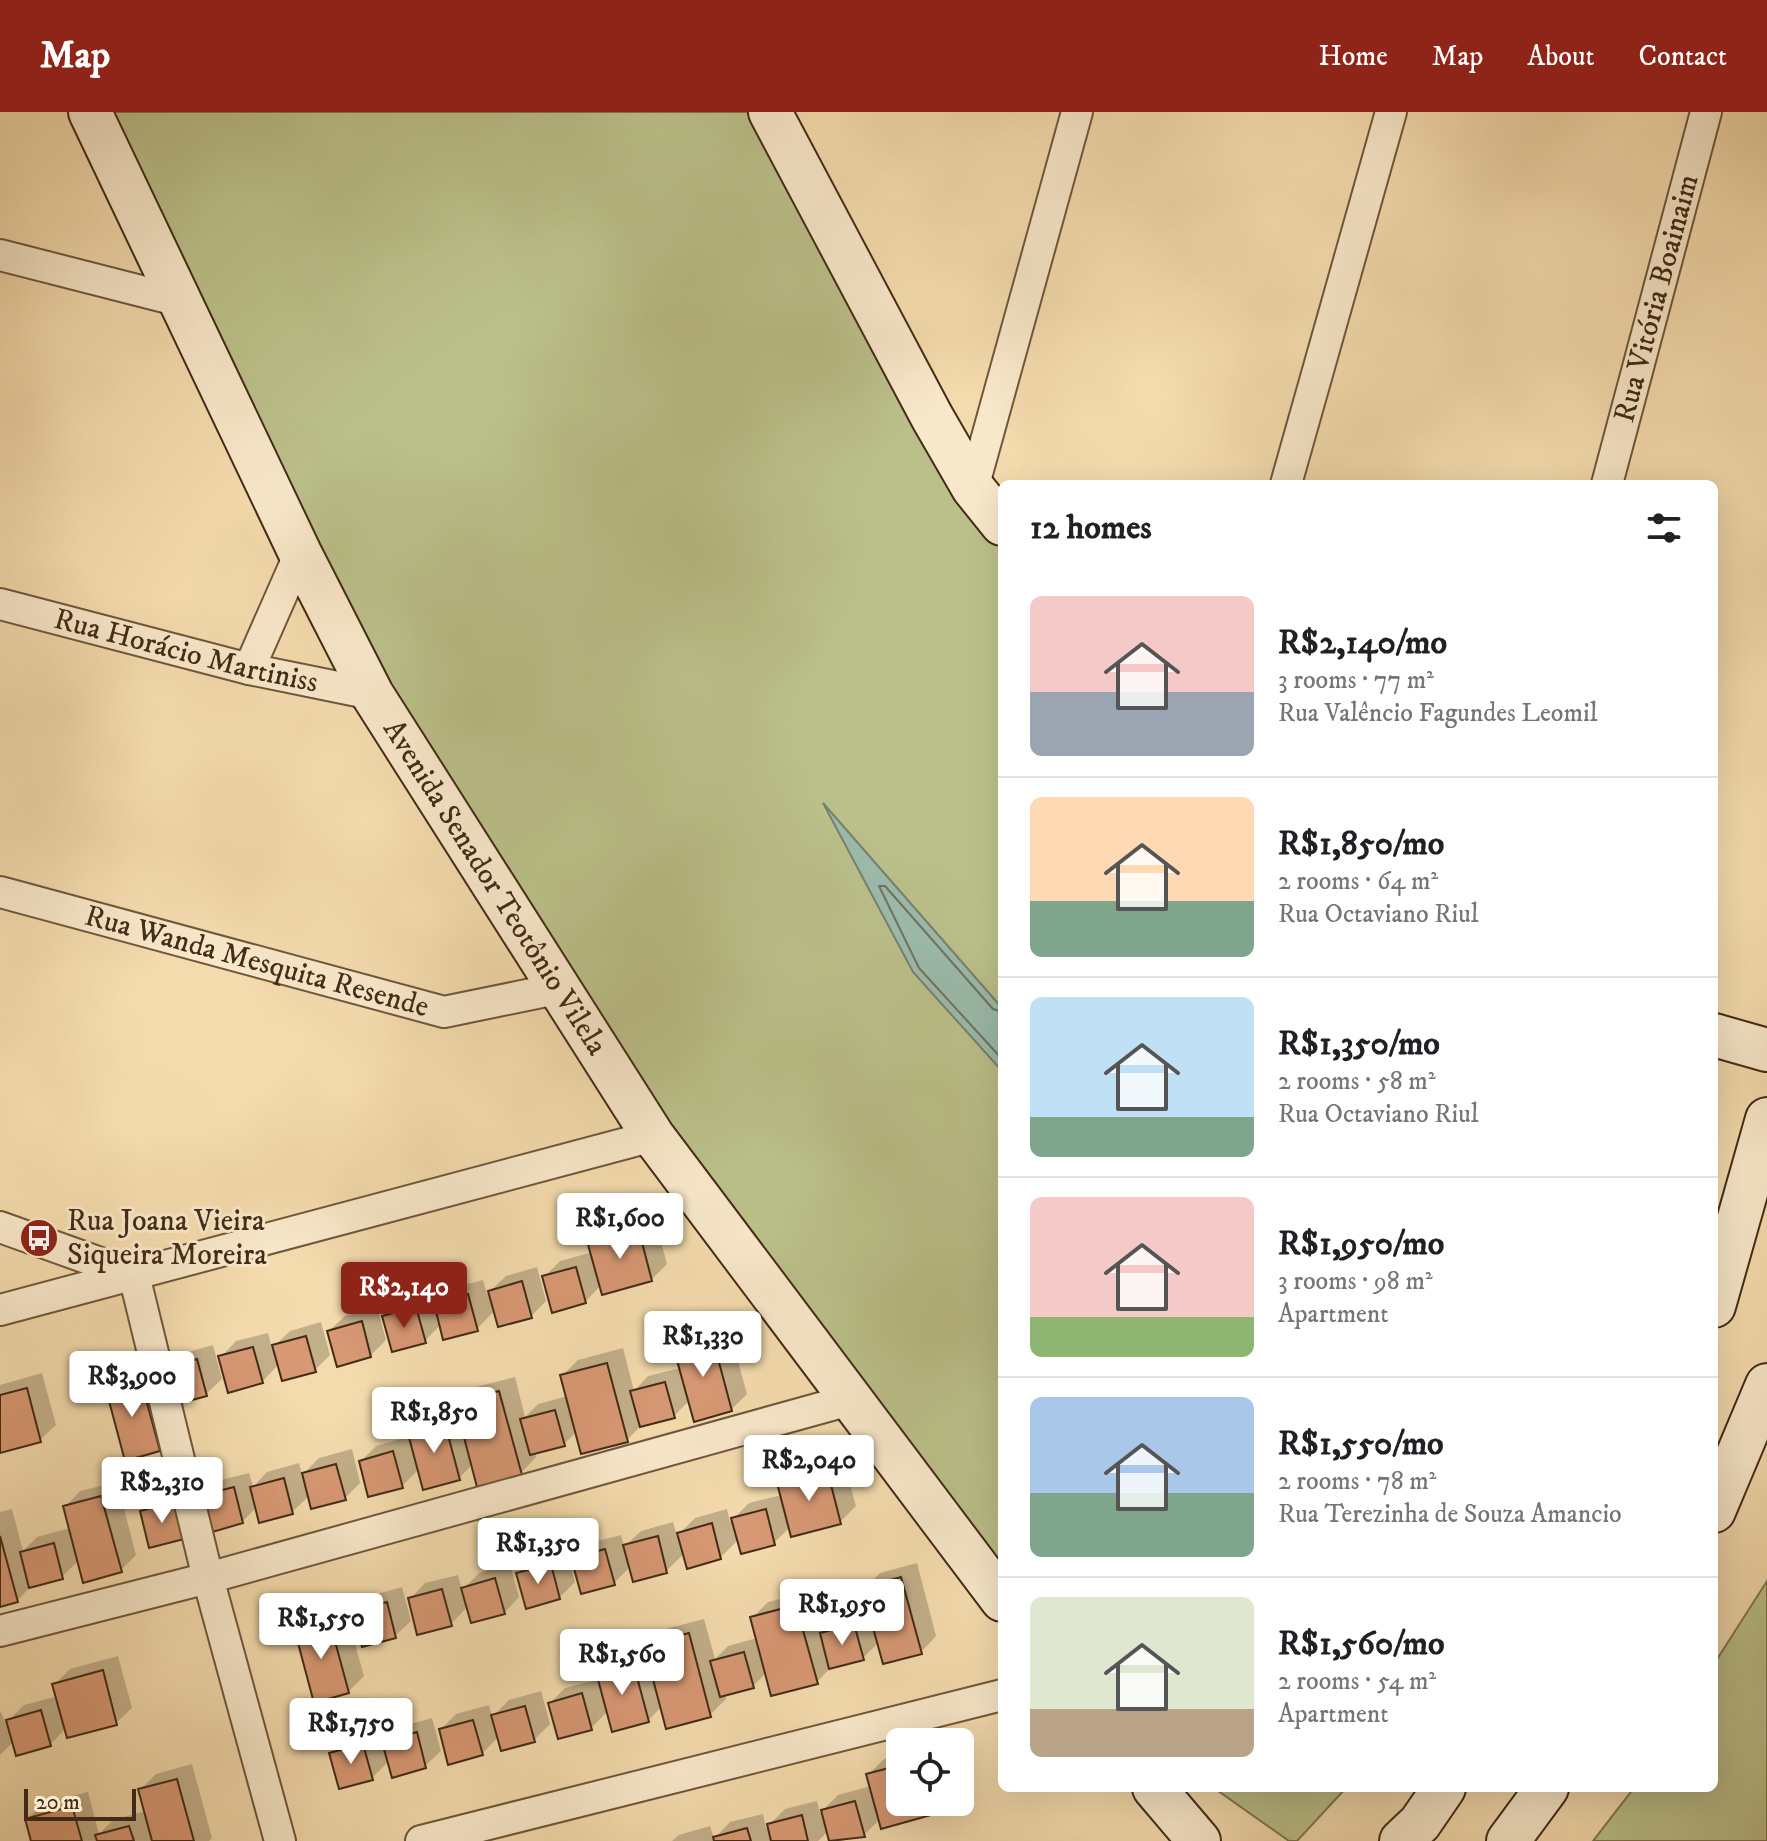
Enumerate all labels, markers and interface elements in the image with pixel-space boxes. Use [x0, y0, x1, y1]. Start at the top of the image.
text: Map [40, 32, 110, 80]
text: Home [1319, 39, 1388, 74]
text: Map [1432, 39, 1483, 74]
text: About [1527, 39, 1594, 74]
text: Contact [1638, 39, 1727, 74]
street label: Rua Vitória Boainaim [1606, 170, 1707, 426]
icon: filters [1642, 506, 1686, 550]
text: 12 homes [1030, 507, 1152, 549]
street label: Rua Horácio Martiniss [50, 600, 321, 701]
text: R$2,140/mo [1278, 622, 1447, 664]
icon: home [1094, 628, 1190, 724]
text: 3 rooms · 77 m² [1278, 664, 1434, 697]
text: Rua Valêncio Fagundes Leomil [1278, 697, 1598, 730]
street label: Avenida Senador Teotônio Vilela [375, 713, 615, 1062]
text: R$1,850/mo [1278, 823, 1444, 865]
icon: home [1094, 829, 1190, 925]
text: 2 rooms · 64 m² [1278, 865, 1438, 898]
street label: Rua Wanda Mesquita Resende [81, 897, 433, 1026]
text: Rua Octaviano Riul [1278, 898, 1479, 931]
text: R$1,350/mo [1278, 1023, 1440, 1065]
icon: home [1094, 1029, 1190, 1125]
text: 2 rooms · 58 m² [1278, 1065, 1436, 1098]
text: Rua Octaviano Riul [1278, 1098, 1479, 1131]
pin: R$1,600 [546, 1193, 694, 1261]
text: R$1,600 [575, 1202, 665, 1235]
place label: Rua Joana Vieira Siqueira Moreira [67, 1203, 267, 1274]
bus stop icon: Rua Joana Vieira Siqueira Moreira [18, 1217, 60, 1259]
text: R$1,950/mo [1278, 1223, 1444, 1265]
icon: home [1094, 1229, 1190, 1325]
pin: R$2,140 [330, 1262, 478, 1330]
text: 3 rooms · 98 m² [1278, 1265, 1433, 1298]
text: R$2,140 [359, 1271, 449, 1304]
text: Apartment [1278, 1298, 1389, 1331]
pin: R$1,330 [629, 1311, 777, 1379]
text: R$1,330 [662, 1320, 744, 1353]
pin: R$3,900 [58, 1351, 206, 1419]
text: R$3,900 [87, 1360, 177, 1393]
pin: R$1,850 [360, 1387, 508, 1455]
text: R$1,850 [390, 1396, 478, 1429]
text: R$1,550/mo [1278, 1423, 1444, 1465]
icon: home [1094, 1429, 1190, 1525]
pin: R$2,040 [735, 1435, 883, 1503]
text: R$2,040 [762, 1444, 856, 1477]
pin: R$2,310 [88, 1457, 236, 1525]
text: 2 rooms · 78 m² [1278, 1465, 1436, 1498]
text: R$2,310 [120, 1466, 204, 1499]
text: Rua Terezinha de Souza Amancio [1278, 1498, 1622, 1531]
pin: R$1,350 [464, 1518, 612, 1586]
text: R$1,350 [496, 1527, 580, 1560]
pin: R$1,950 [768, 1579, 916, 1647]
text: R$1,950 [798, 1588, 886, 1621]
pin: R$1,550 [247, 1593, 395, 1661]
text: R$1,550 [277, 1602, 365, 1635]
text: R$1,560/mo [1278, 1623, 1444, 1665]
pin: R$1,560 [548, 1629, 696, 1697]
icon: home [1094, 1629, 1190, 1725]
text: R$1,560 [578, 1638, 666, 1671]
text: 2 rooms · 54 m² [1278, 1665, 1436, 1698]
pin: R$1,750 [277, 1698, 425, 1766]
text: Apartment [1278, 1698, 1389, 1731]
text: R$1,750 [308, 1707, 394, 1740]
map controls [886, 1728, 974, 1816]
button: locate [886, 1728, 974, 1816]
scale bar [24, 1785, 136, 1821]
text: 20 m [36, 1789, 80, 1816]

